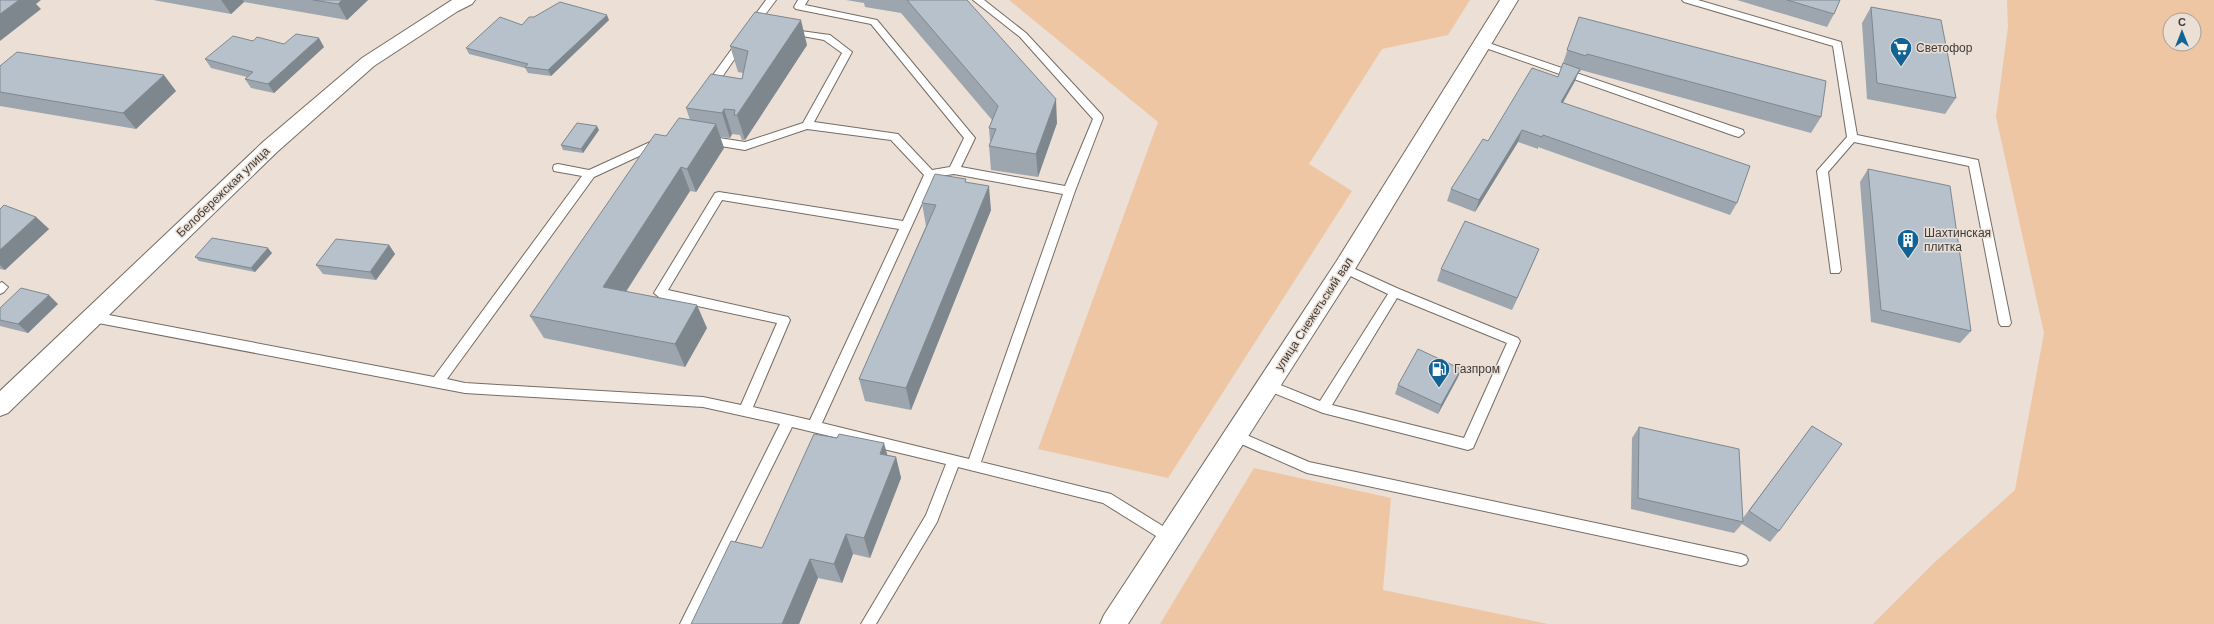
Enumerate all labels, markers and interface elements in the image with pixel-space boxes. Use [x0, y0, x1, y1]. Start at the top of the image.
north arrow [2162, 12, 2202, 52]
text: С [2178, 16, 2186, 28]
supermarket icon: Светофор [1888, 35, 1914, 68]
place label: Светофор [1916, 41, 1973, 55]
street label: Белобережская улица [174, 144, 273, 240]
place label: Шахтинская плитка [1924, 226, 1991, 254]
building icon: Шахтинская плитка [1895, 227, 1921, 260]
street label: улица Снежетьский вал [1272, 255, 1356, 373]
fuel station icon: Газпром [1426, 356, 1452, 389]
place label: Газпром [1454, 362, 1500, 376]

